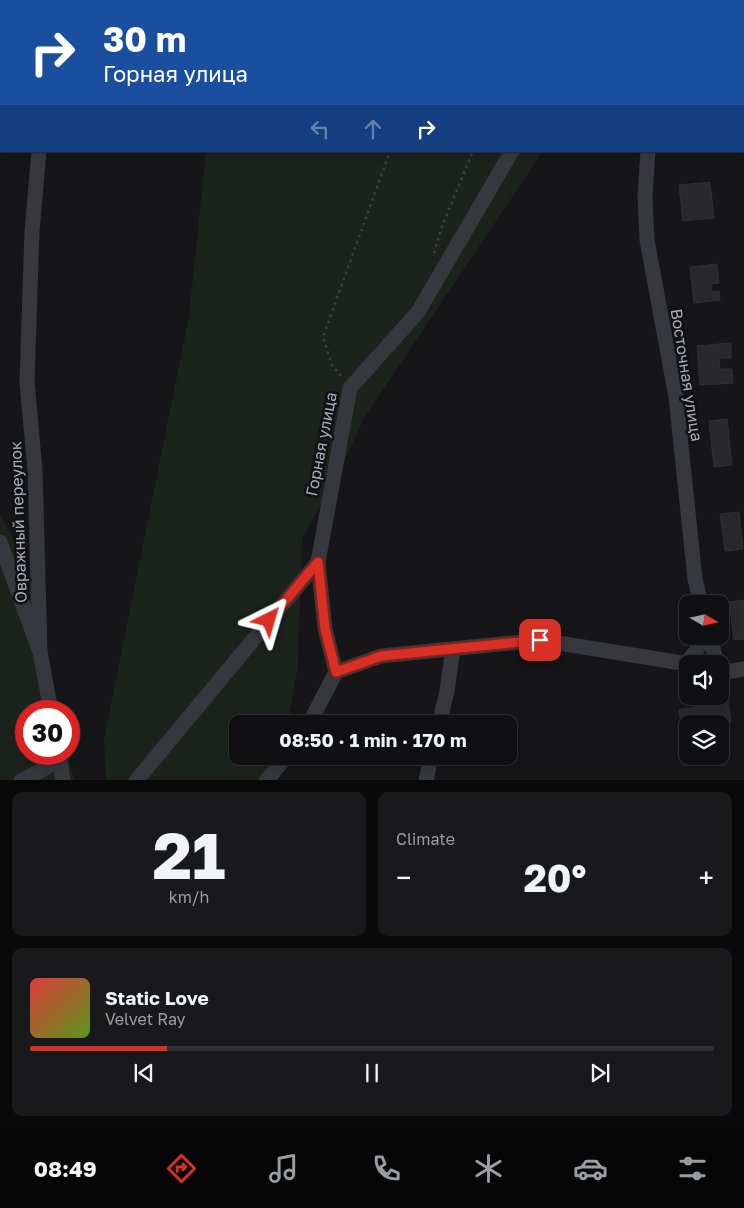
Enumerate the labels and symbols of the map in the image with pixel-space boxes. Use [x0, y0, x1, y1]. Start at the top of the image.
street label: Восточная улица [667, 307, 707, 443]
street label: Горная улица [301, 390, 341, 498]
street label: Овражный переулок [5, 441, 31, 603]
position arrow [242, 593, 294, 645]
north arrow [679, 595, 729, 645]
pin [519, 619, 561, 661]
speed limit sign: 30 [15, 700, 80, 765]

